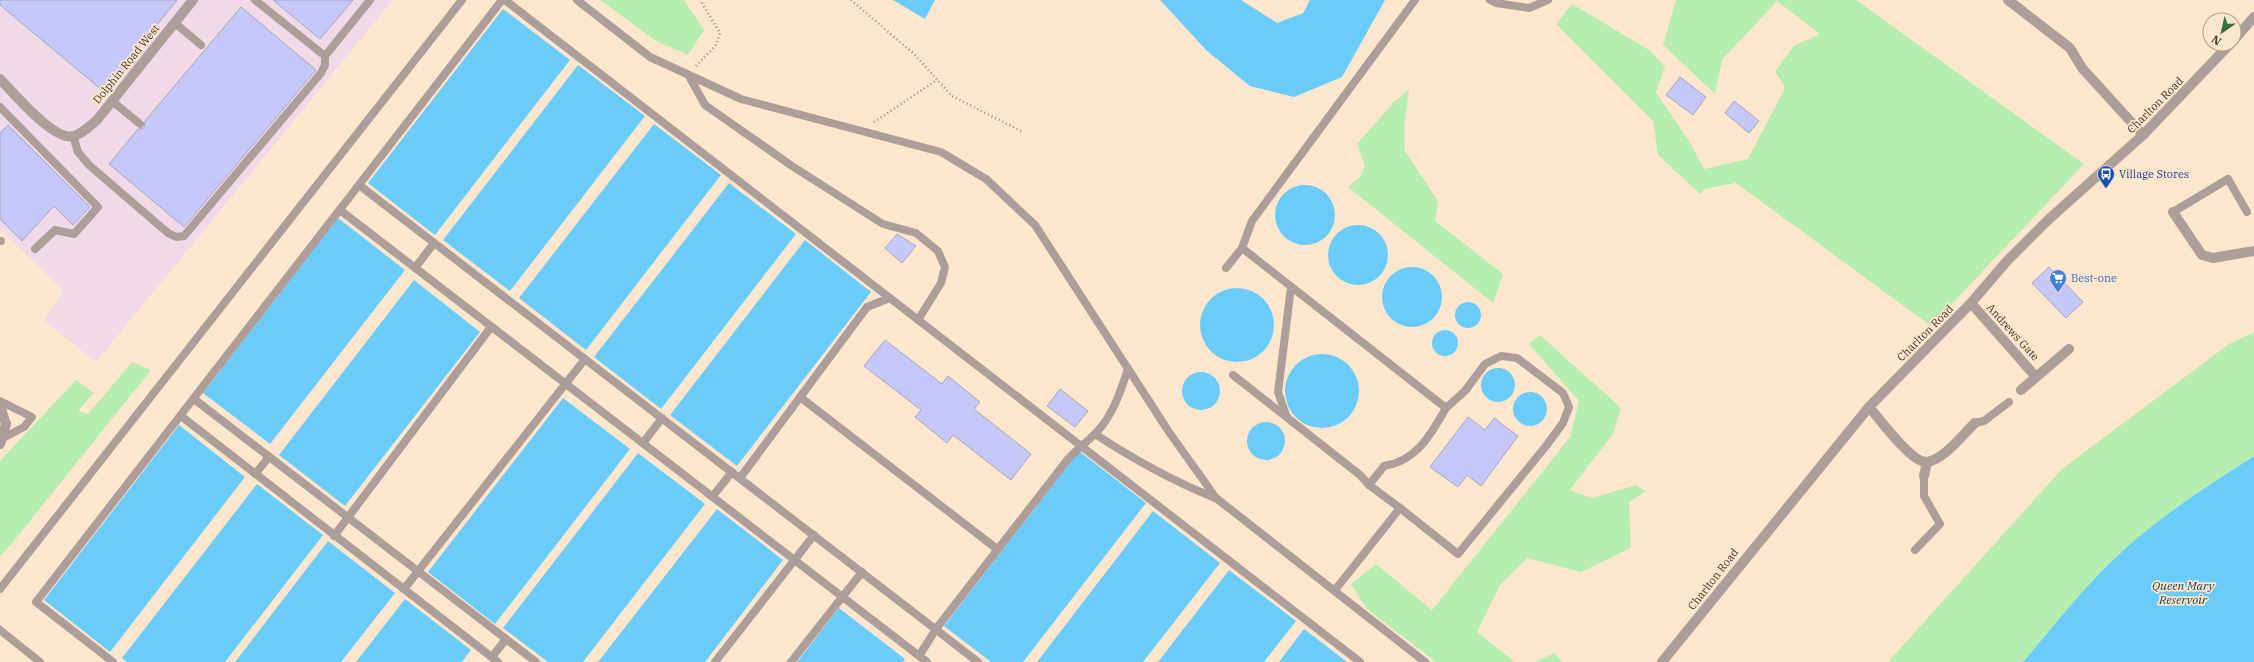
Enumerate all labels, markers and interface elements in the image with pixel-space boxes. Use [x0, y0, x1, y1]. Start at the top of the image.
north arrow [2202, 12, 2242, 52]
street label: Dolphin Road West [90, 21, 162, 106]
text: N [2209, 32, 2224, 49]
street label: Charlton Road [2124, 74, 2186, 136]
bus stop icon: Village Stores [2096, 164, 2116, 189]
place label: Village Stores [2119, 167, 2189, 181]
supermarket icon: Best-one [2048, 268, 2068, 293]
place label: Best-one [2071, 271, 2117, 285]
street label: Andrews Gate [1984, 300, 2042, 364]
street label: Charlton Road [1894, 302, 1956, 364]
street label: Charlton Road [1685, 545, 1742, 613]
water label: Queen Mary Reservoir [2152, 578, 2216, 607]

